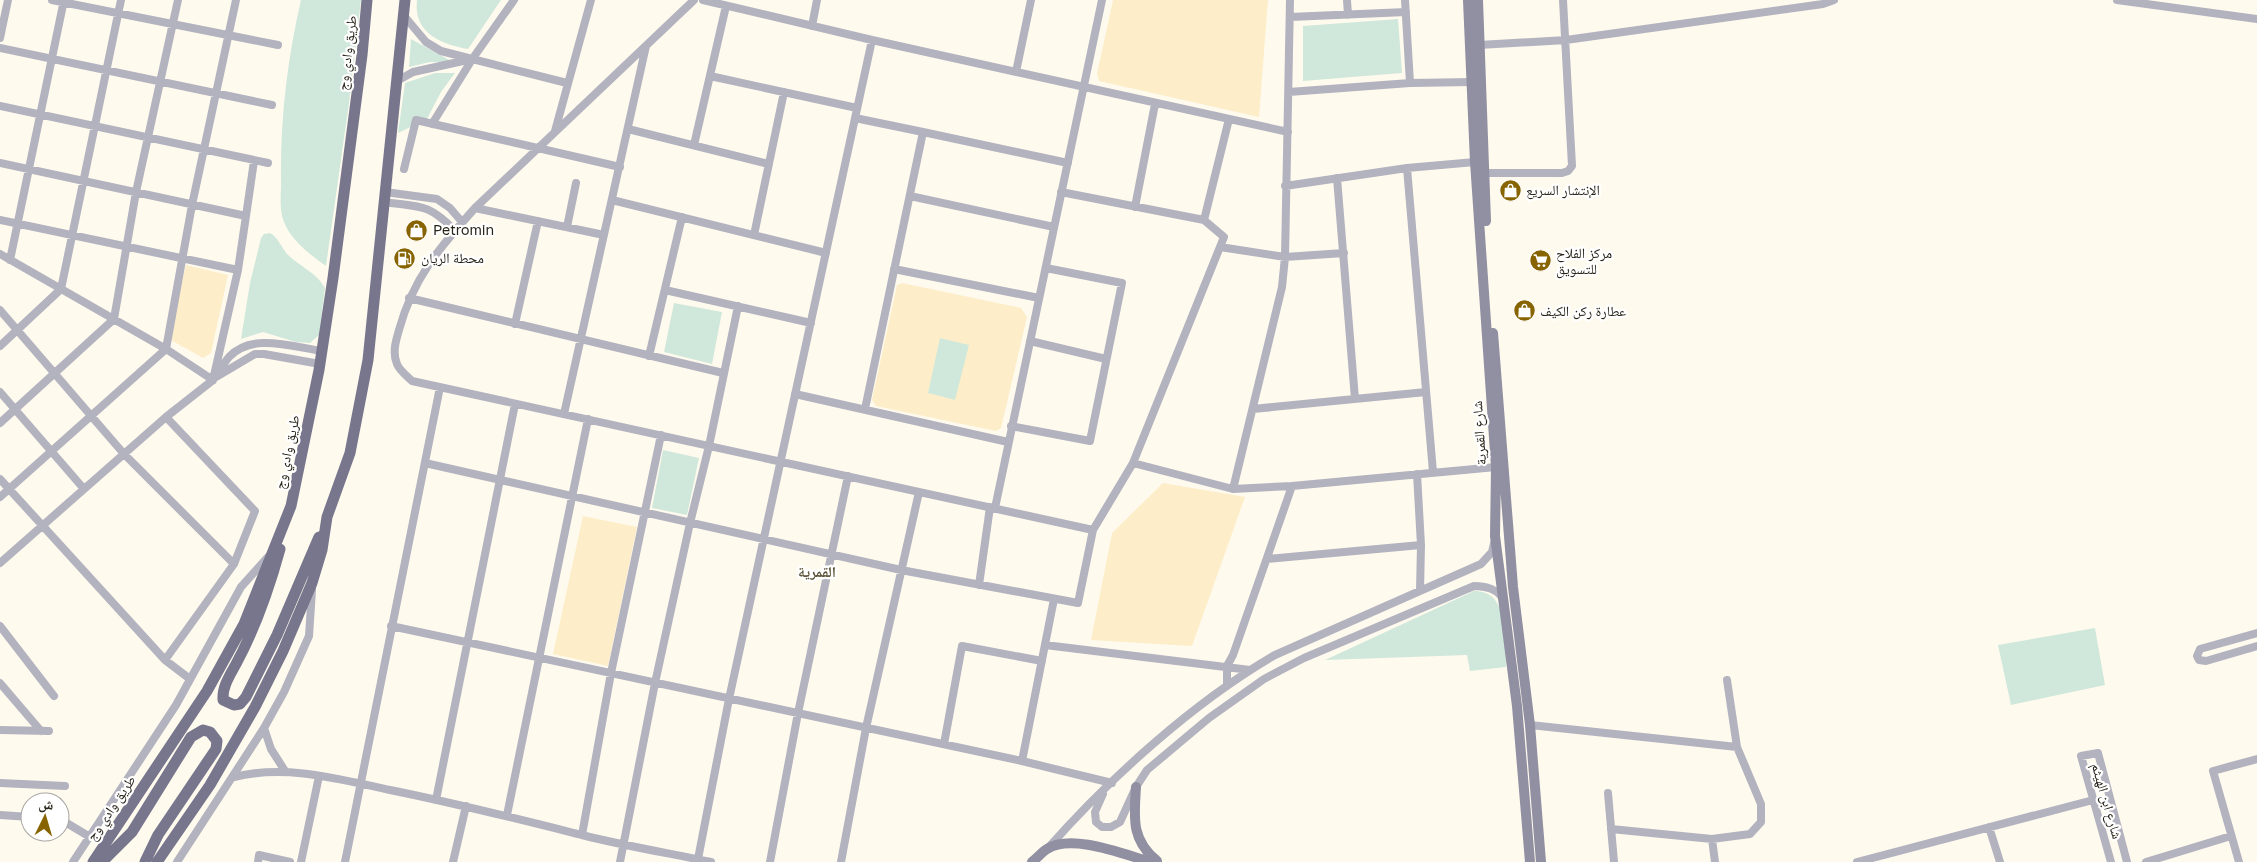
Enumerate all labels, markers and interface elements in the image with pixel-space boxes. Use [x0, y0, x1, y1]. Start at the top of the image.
street label: طريق وادي وج [333, 14, 363, 92]
shop icon: الإنتشار السريع [1498, 178, 1522, 202]
place label: الإنتشار السريع [1526, 181, 1600, 200]
shop icon: Petromin [405, 218, 429, 242]
place label: Petromin [433, 221, 494, 238]
place label: مركز الفلاح للتسويق [1556, 244, 1612, 279]
fuel station icon: محطة الريان [393, 246, 417, 270]
place label: محطة الريان [421, 249, 484, 267]
supermarket icon: مركز الفلاح للتسويق [1528, 249, 1552, 273]
shop icon: عطارة ركن الكيف [1512, 299, 1536, 323]
place label: عطارة ركن الكيف [1540, 302, 1626, 320]
street label: شارع القمرية [1468, 400, 1491, 466]
street label: طريق وادي وج [270, 413, 306, 491]
district label: القمرية [798, 562, 836, 580]
street label: شارع ابن الهيثم [2087, 761, 2126, 841]
street label: طريق وادي وج [82, 772, 142, 846]
north arrow [20, 792, 70, 842]
text: ش [38, 794, 54, 814]

